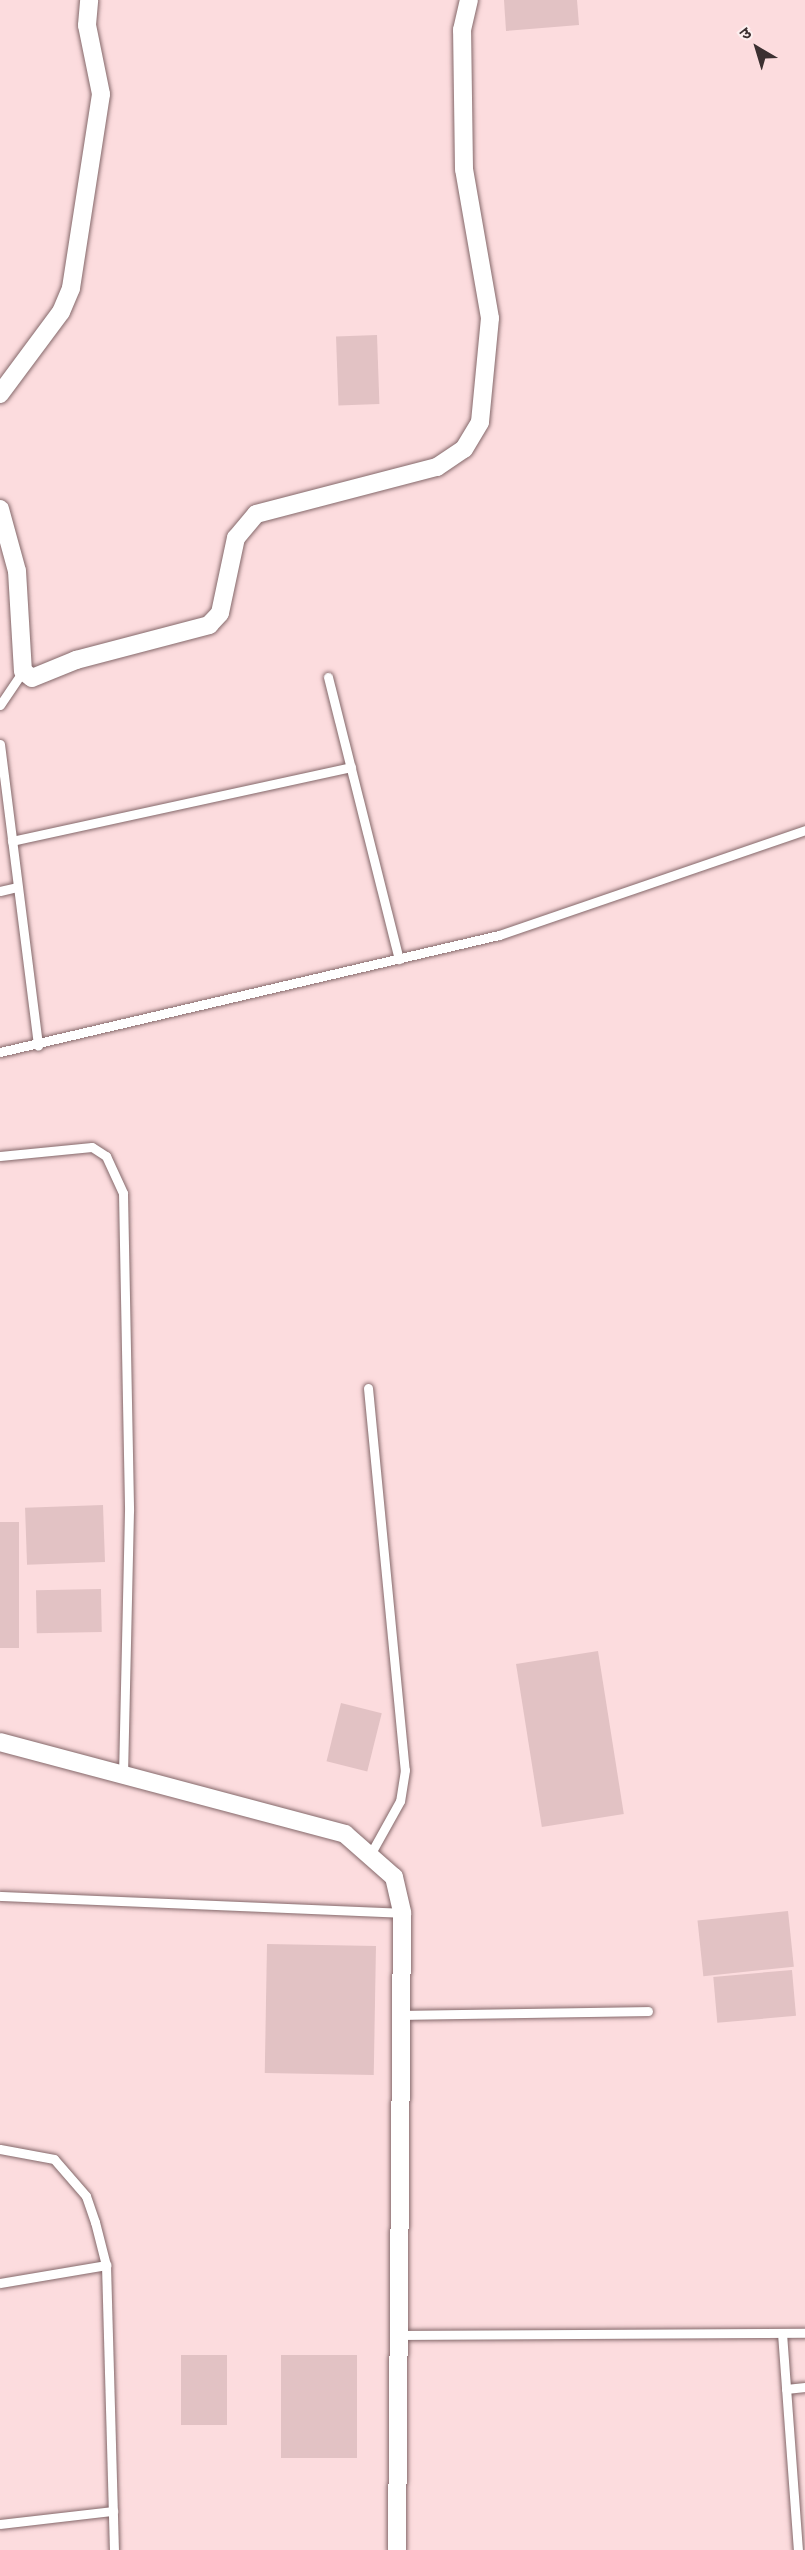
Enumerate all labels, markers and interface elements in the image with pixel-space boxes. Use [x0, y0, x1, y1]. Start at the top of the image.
north arrow [727, 18, 787, 78]
text: उ [737, 24, 755, 43]

